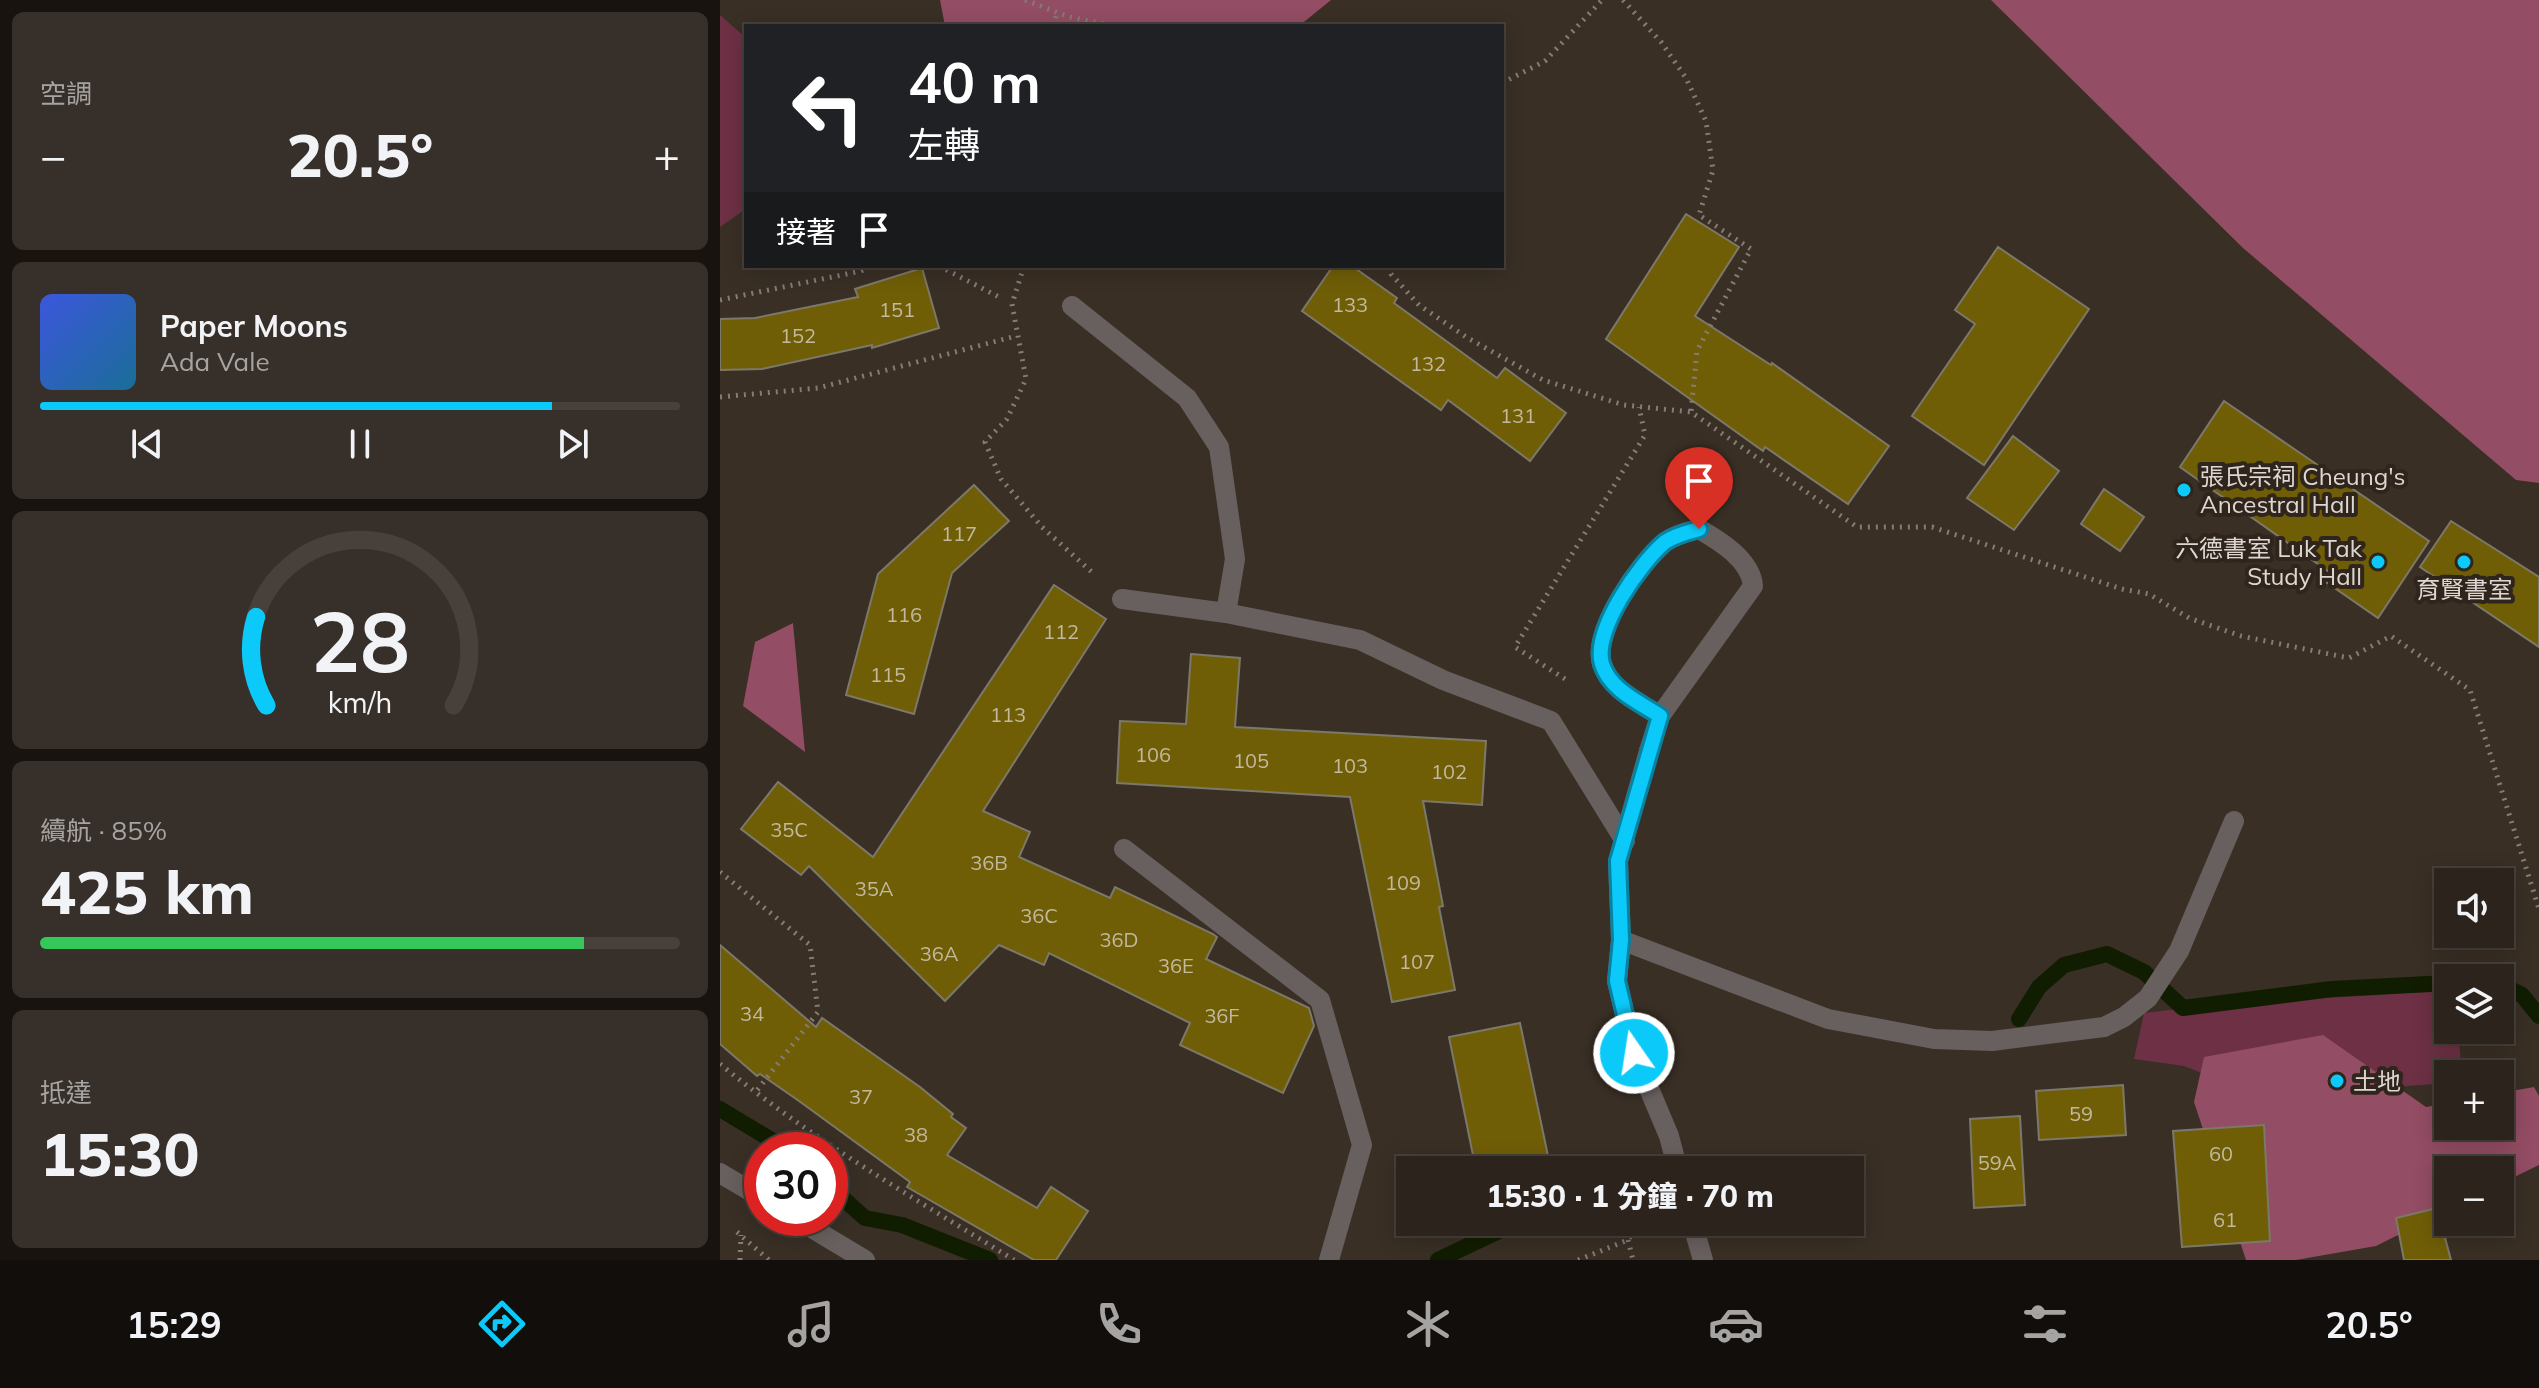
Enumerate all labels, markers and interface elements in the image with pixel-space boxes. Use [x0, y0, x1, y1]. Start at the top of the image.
text: 40 m [908, 47, 1041, 117]
icon: left [776, 56, 880, 160]
text: 空調 [40, 77, 92, 110]
text: 20.5° [287, 117, 433, 192]
text: 左轉 [908, 122, 980, 167]
text: − [40, 128, 66, 183]
text: + [654, 128, 680, 183]
icon: arrive [852, 208, 896, 252]
text: 接著 [776, 213, 836, 251]
house number: 133 [1332, 292, 1368, 317]
house number: 151 [879, 297, 915, 322]
text: Paper Moons [160, 307, 348, 345]
house number: 152 [780, 323, 816, 348]
text: Ada Vale [160, 345, 270, 378]
house number: 132 [1410, 351, 1446, 376]
house number: 131 [1500, 403, 1536, 428]
icon: previous [125, 422, 169, 466]
icon: pause [338, 422, 382, 466]
icon: next [551, 422, 595, 466]
pin [1665, 447, 1733, 529]
icon: arrive [1677, 459, 1721, 503]
place label: 張氏宗祠 Cheung's Ancestral Hall [2200, 461, 2405, 519]
marker: 張氏宗祠 Cheung's Ancestral Hall [2175, 481, 2193, 499]
house number: 117 [941, 521, 977, 546]
place label: 六德書室 Luk Tak Study Hall [2175, 533, 2363, 591]
marker: 六德書室 Luk Tak Study Hall [2369, 553, 2387, 571]
marker: 育賢書室 [2455, 553, 2473, 571]
place label: 育賢書室 [2416, 574, 2512, 604]
text: 28 [310, 588, 410, 693]
house number: 116 [886, 602, 922, 627]
house number: 112 [1043, 619, 1079, 644]
house number: 115 [870, 662, 906, 687]
text: km/h [328, 684, 392, 720]
house number: 113 [990, 702, 1026, 727]
house number: 106 [1135, 742, 1171, 767]
house number: 105 [1233, 748, 1269, 773]
house number: 103 [1332, 753, 1368, 778]
house number: 102 [1431, 759, 1467, 784]
text: 續航 · 85% [40, 814, 167, 847]
house number: 35C [770, 817, 808, 842]
house number: 36B [970, 850, 1008, 875]
text: 425 km [40, 854, 254, 929]
map controls [2434, 868, 2514, 1236]
button: sound [2434, 868, 2514, 948]
house number: 109 [1385, 870, 1421, 895]
house number: 35A [855, 876, 894, 901]
house number: 36C [1020, 903, 1058, 928]
house number: 36D [1100, 927, 1138, 952]
house number: 36A [920, 941, 959, 966]
house number: 107 [1399, 949, 1435, 974]
house number: 36E [1158, 953, 1194, 978]
button: layers [2434, 964, 2514, 1044]
house number: 34 [740, 1001, 764, 1026]
house number: 36F [1204, 1003, 1240, 1028]
position arrow [1592, 1011, 1676, 1095]
button: + [2434, 1060, 2514, 1140]
place label: 土地 [2353, 1066, 2401, 1096]
marker: 土地 [2328, 1072, 2346, 1090]
text: 抵達 [40, 1076, 92, 1109]
house number: 37 [849, 1084, 873, 1109]
house number: 59 [2069, 1101, 2093, 1126]
text: 15:30 [40, 1116, 200, 1191]
house number: 38 [904, 1122, 928, 1147]
speed limit sign: 30 [744, 1132, 848, 1236]
house number: 60 [2209, 1141, 2233, 1166]
house number: 59A [1978, 1150, 2017, 1175]
button: − [2434, 1156, 2514, 1236]
text: 15:30 · 1 分鐘 · 70 m [1486, 1177, 1774, 1215]
house number: 61 [2213, 1207, 2237, 1232]
icon: directions [474, 1296, 530, 1352]
icon: music [783, 1296, 839, 1352]
icon: phone [1091, 1296, 1147, 1352]
icon: climate [1400, 1296, 1456, 1352]
icon: car [1708, 1296, 1764, 1352]
icon: filters [2017, 1296, 2073, 1352]
text: 15:29 [126, 1302, 222, 1347]
text: 20.5° [2325, 1302, 2413, 1347]

